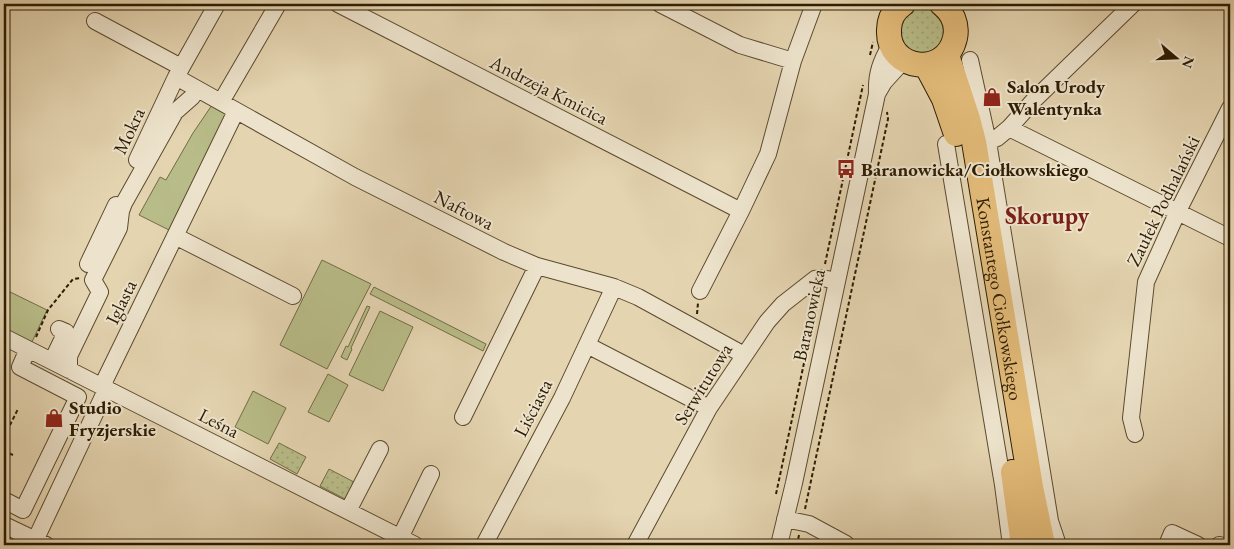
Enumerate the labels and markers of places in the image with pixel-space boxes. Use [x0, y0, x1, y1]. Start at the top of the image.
place label: Salon Urody Walentynka [1007, 74, 1106, 121]
shop icon: Salon Urody Walentynka [981, 86, 1003, 108]
place label: Baranowicka/Ciołkowskiego [861, 157, 1089, 182]
bus stop icon: Baranowicka/Ciołkowskiego [835, 158, 857, 180]
place label: Studio Fryzjerskie [69, 395, 156, 442]
shop icon: Studio Fryzjerskie [43, 407, 65, 429]

